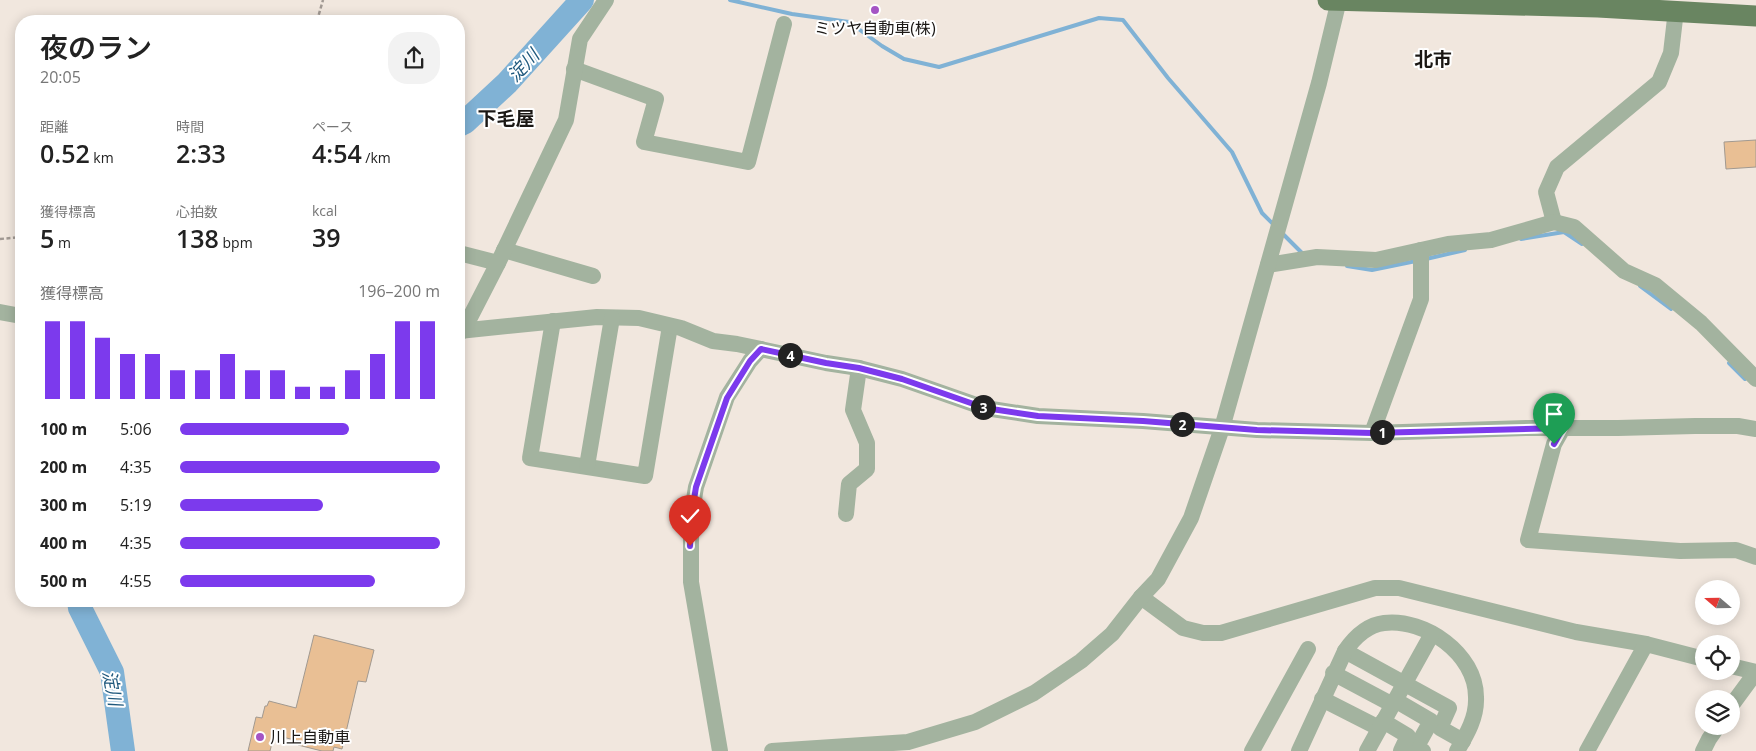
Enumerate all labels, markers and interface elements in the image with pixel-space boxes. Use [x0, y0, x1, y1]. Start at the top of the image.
marker: ミツヤ自動車(株) [869, 4, 881, 16]
place label: ミツヤ自動車(株) [814, 17, 936, 39]
text: 夜のラン [40, 28, 152, 66]
button: share [388, 32, 440, 84]
water label: 淀川 [502, 42, 545, 86]
district label: 北市 [1414, 46, 1452, 72]
text: 20:05 [40, 66, 81, 88]
district label: 下毛屋 [477, 105, 535, 131]
text: 距離 [40, 117, 68, 136]
text: 時間 [176, 117, 204, 136]
text: ペース [312, 117, 353, 136]
text: 0.52 [40, 136, 90, 170]
text: 2:33 [176, 136, 226, 170]
text: 4:54 [312, 136, 362, 170]
text: km [90, 148, 114, 167]
text: /km [362, 148, 391, 167]
text: kcal [312, 201, 337, 220]
text: 獲得標高 [40, 202, 96, 221]
text: 心拍数 [176, 202, 218, 221]
text: 39 [312, 220, 341, 254]
text: 5 [40, 221, 54, 255]
text: 138 [176, 221, 219, 255]
text: m [54, 233, 71, 252]
text: bpm [219, 233, 253, 252]
text: 196–200 m [358, 280, 440, 302]
text: 獲得標高 [40, 282, 104, 304]
pin: 4 [778, 342, 802, 368]
text: 4 [786, 346, 795, 365]
pin [1533, 393, 1575, 444]
pin: 3 [970, 394, 996, 420]
text: 3 [979, 398, 988, 417]
icon: arrive [1540, 400, 1568, 428]
pin: 2 [1170, 412, 1194, 436]
text: 2 [1178, 415, 1187, 434]
text: 100 m [40, 418, 87, 440]
text: 5:06 [120, 418, 152, 440]
pin: 1 [1370, 420, 1394, 444]
text: 1 [1378, 423, 1387, 442]
text: 200 m [40, 456, 87, 478]
text: 4:35 [120, 456, 152, 478]
text: 300 m [40, 494, 87, 516]
text: 5:19 [120, 494, 152, 516]
pin [669, 495, 711, 546]
icon: check [676, 502, 704, 530]
text: 400 m [40, 532, 87, 554]
text: 4:35 [120, 532, 152, 554]
text: 500 m [40, 570, 87, 592]
text: 4:55 [120, 570, 152, 592]
north arrow [1695, 580, 1740, 625]
map controls [1695, 580, 1740, 735]
button: locate [1695, 635, 1740, 680]
water label: 淀川 [98, 668, 129, 710]
button: layers [1695, 690, 1740, 735]
place label: 川上自動車 [270, 726, 350, 748]
marker: 川上自動車 [254, 731, 266, 743]

